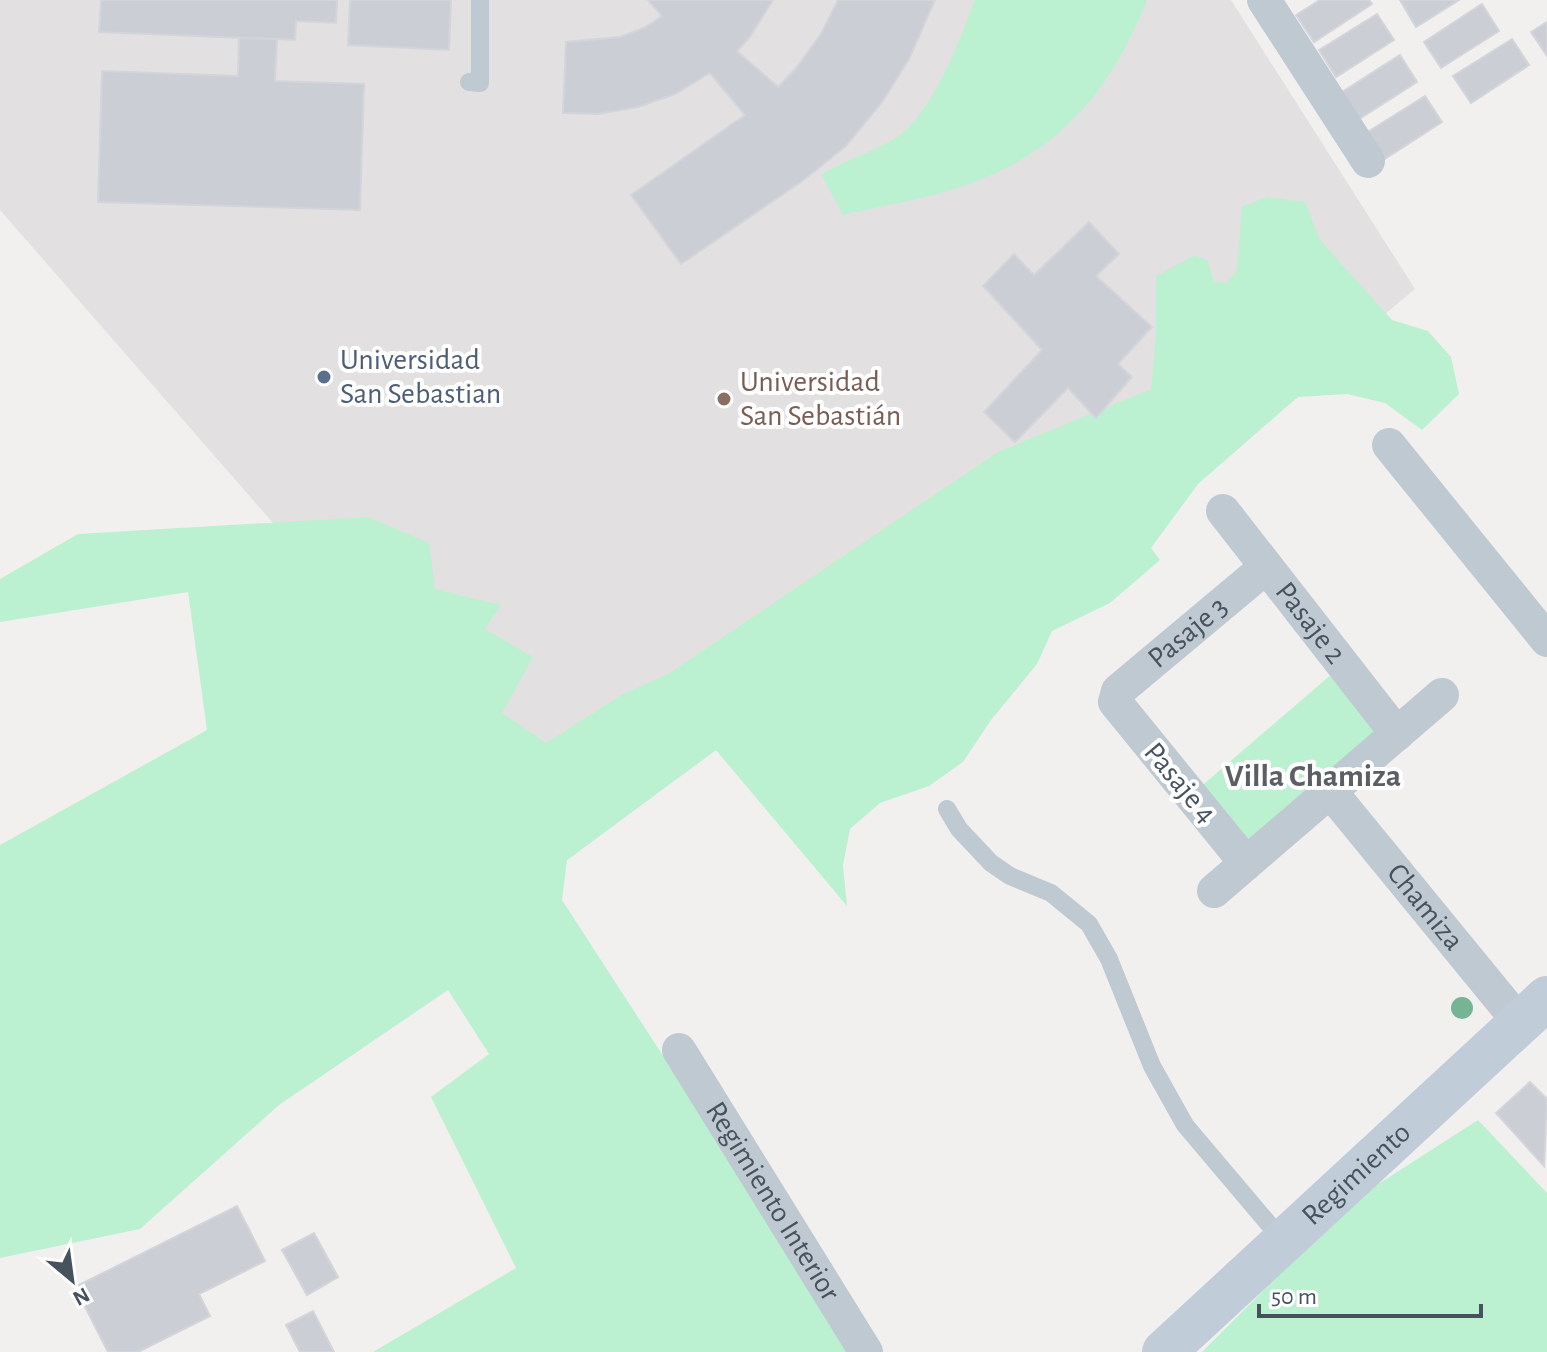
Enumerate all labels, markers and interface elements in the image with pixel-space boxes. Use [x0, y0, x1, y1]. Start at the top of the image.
place label: Universidad San Sebastian [340, 345, 501, 409]
place label: Universidad San Sebastián [740, 367, 901, 431]
marker: Universidad San Sebastian [315, 368, 333, 386]
marker: Universidad San Sebastián [715, 390, 733, 408]
street label: Pasaje 2 [1270, 577, 1351, 669]
street label: Pasaje 3 [1143, 591, 1233, 674]
street label: Pasaje 4 [1138, 737, 1222, 829]
district label: Villa Chamiza [1225, 760, 1401, 792]
street label: Chamiza [1381, 858, 1469, 956]
street label: Regimiento Interior [700, 1097, 846, 1306]
street label: Regimiento [1296, 1117, 1416, 1231]
north arrow [32, 1240, 112, 1320]
scale bar [1259, 1268, 1481, 1318]
text: N [69, 1283, 93, 1310]
text: 50 m [1271, 1285, 1317, 1309]

